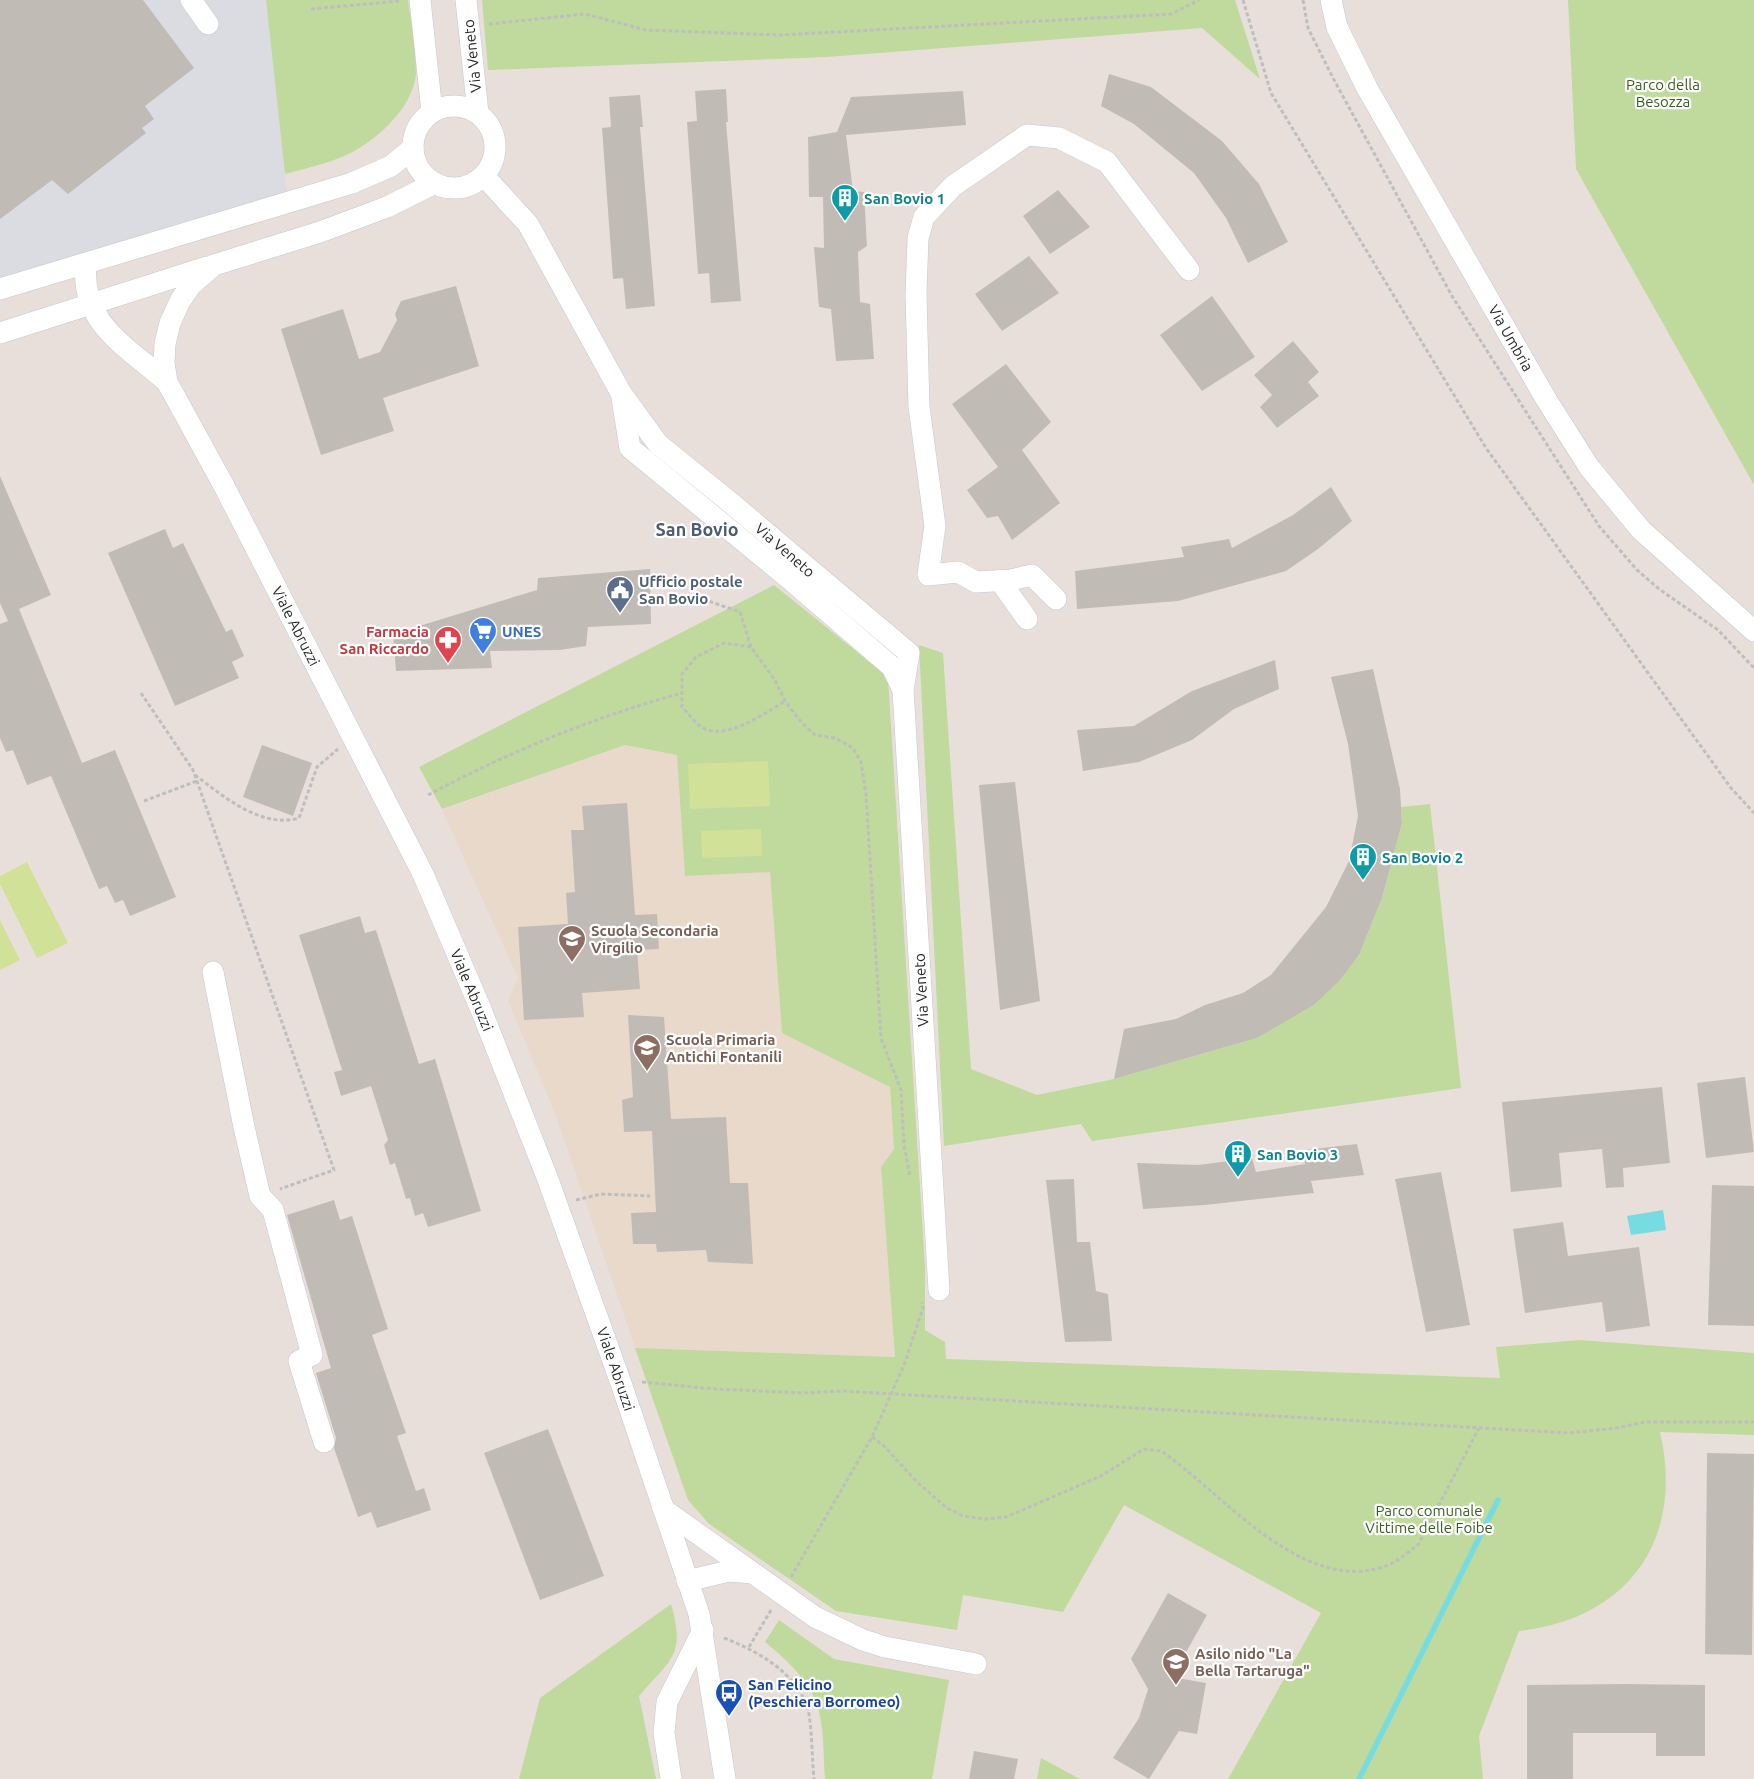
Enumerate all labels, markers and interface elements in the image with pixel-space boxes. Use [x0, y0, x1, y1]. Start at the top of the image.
street label: Via Veneto [460, 19, 484, 93]
park label: Parco della Besozza [1626, 76, 1700, 110]
building icon: San Bovio 1 [830, 183, 860, 222]
place label: San Bovio 1 [864, 190, 945, 207]
street label: Via Umbria [1485, 302, 1537, 374]
district label: San Bovio [655, 519, 739, 539]
street label: Via Veneto [752, 519, 818, 581]
place label: Ufficio postale San Bovio [639, 573, 743, 607]
public building icon: Ufficio postale San Bovio [605, 575, 635, 614]
street label: Viale Abruzzi [269, 583, 323, 669]
supermarket icon: UNES [468, 616, 498, 655]
place label: Farmacia San Riccardo [340, 623, 429, 657]
place label: UNES [502, 623, 541, 640]
pharmacy icon: Farmacia San Riccardo [433, 625, 463, 664]
building icon: San Bovio 2 [1348, 842, 1378, 881]
place label: San Bovio 2 [1382, 849, 1463, 866]
place label: Scuola Secondaria Virgilio [591, 922, 719, 956]
school or university icon: Scuola Secondaria Virgilio [557, 924, 587, 963]
street label: Viale Abruzzi [447, 947, 497, 1033]
street label: Via Veneto [911, 953, 931, 1027]
place label: Scuola Primaria Antichi Fontanili [666, 1031, 782, 1065]
school or university icon: Scuola Primaria Antichi Fontanili [632, 1033, 662, 1072]
building icon: San Bovio 3 [1223, 1139, 1253, 1178]
place label: San Bovio 3 [1257, 1146, 1338, 1163]
street label: Viale Abruzzi [594, 1325, 638, 1413]
park label: Parco comunale Vittime delle Foibe [1365, 1502, 1493, 1536]
place label: Asilo nido "La Bella Tartaruga" [1195, 1645, 1310, 1679]
school or university icon: Asilo nido "La Bella Tartaruga" [1161, 1647, 1191, 1686]
place label: San Felicino (Peschiera Borromeo) [748, 1676, 901, 1710]
bus stop icon: San Felicino (Peschiera Borromeo) [714, 1678, 744, 1717]

